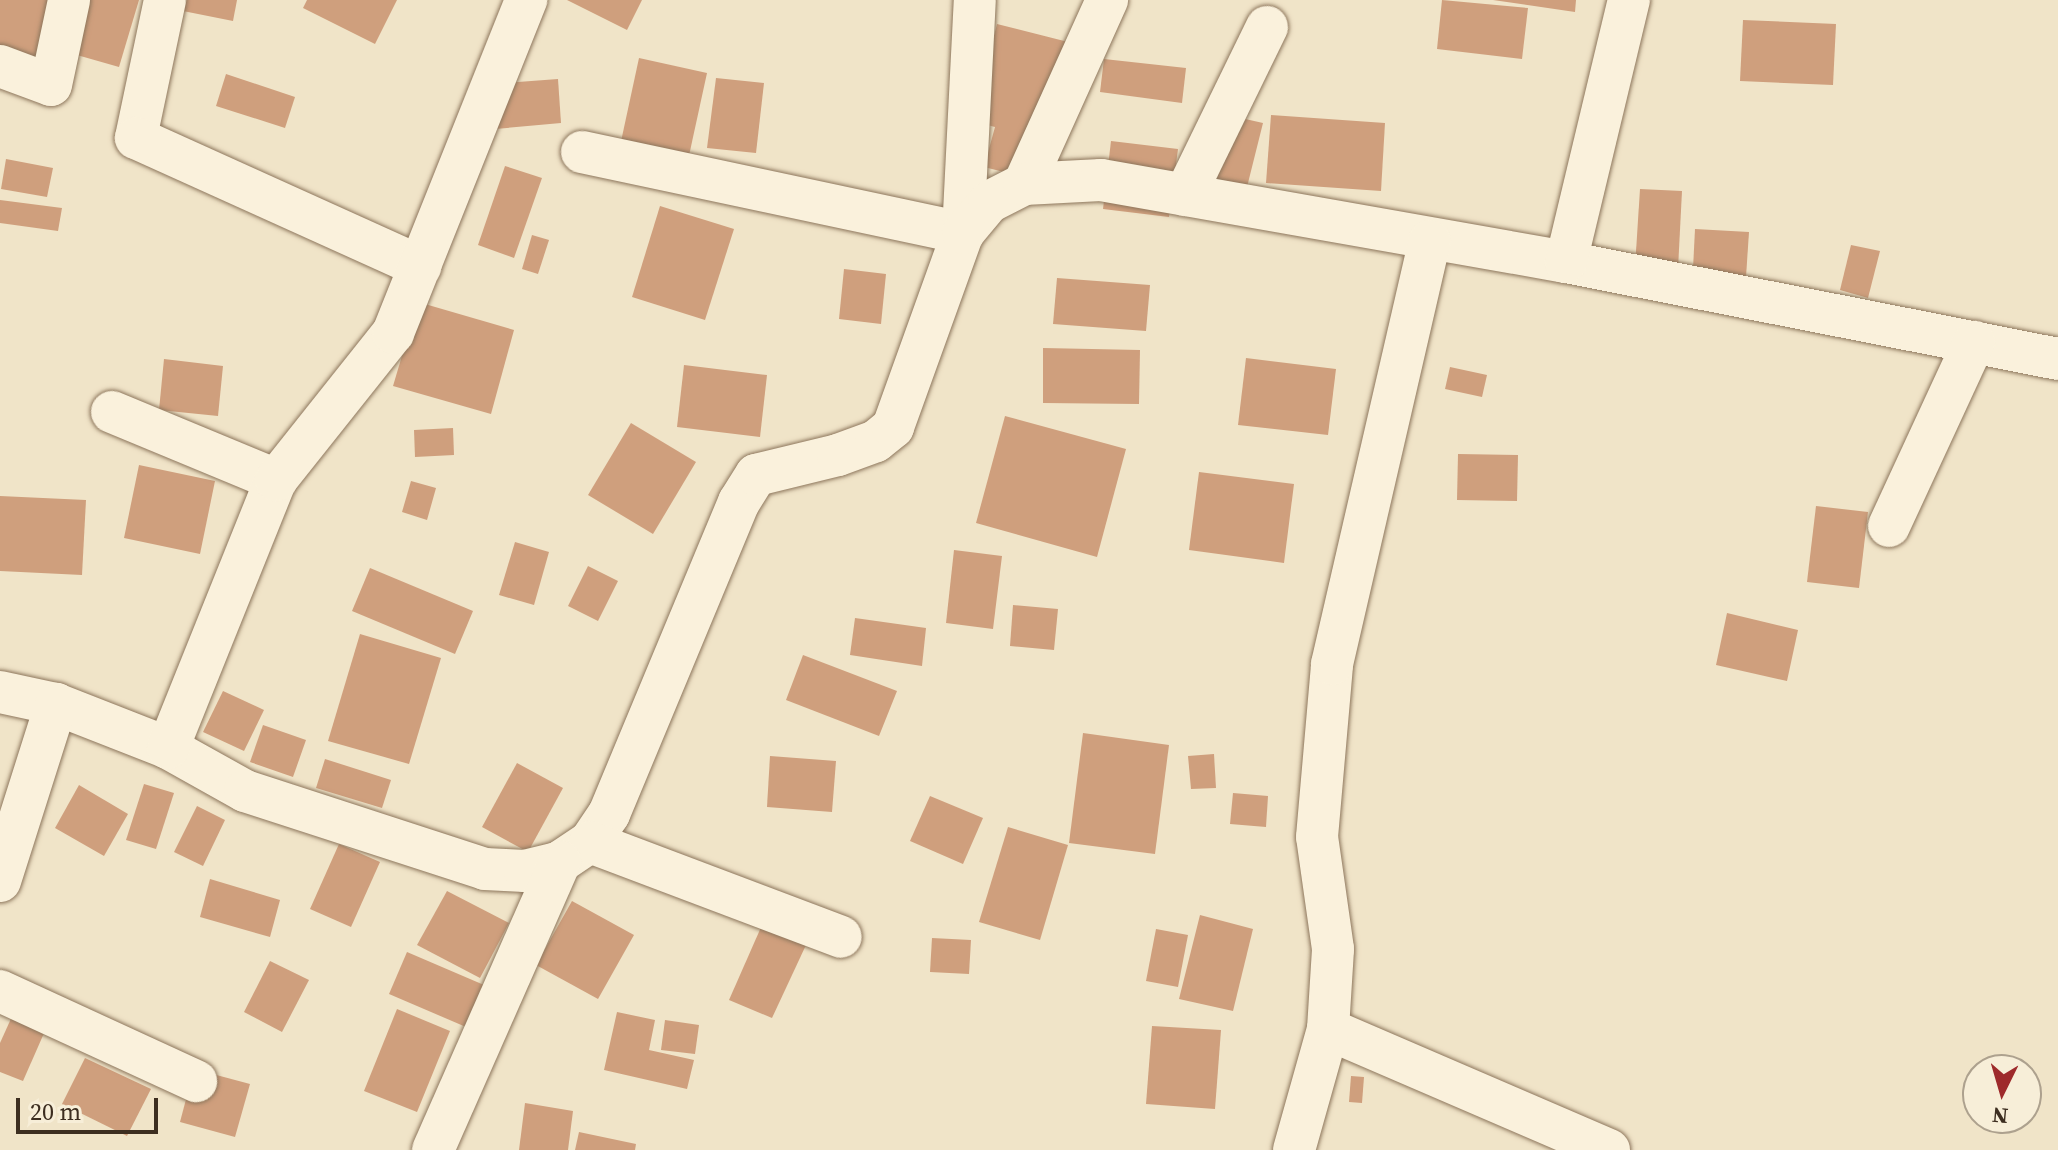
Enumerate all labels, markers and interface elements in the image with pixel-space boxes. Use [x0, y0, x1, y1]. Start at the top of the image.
north arrow [1962, 1054, 2042, 1134]
scale bar [20, 1082, 162, 1132]
text: 20 m [30, 1095, 81, 1128]
text: N [1991, 1100, 2009, 1132]

